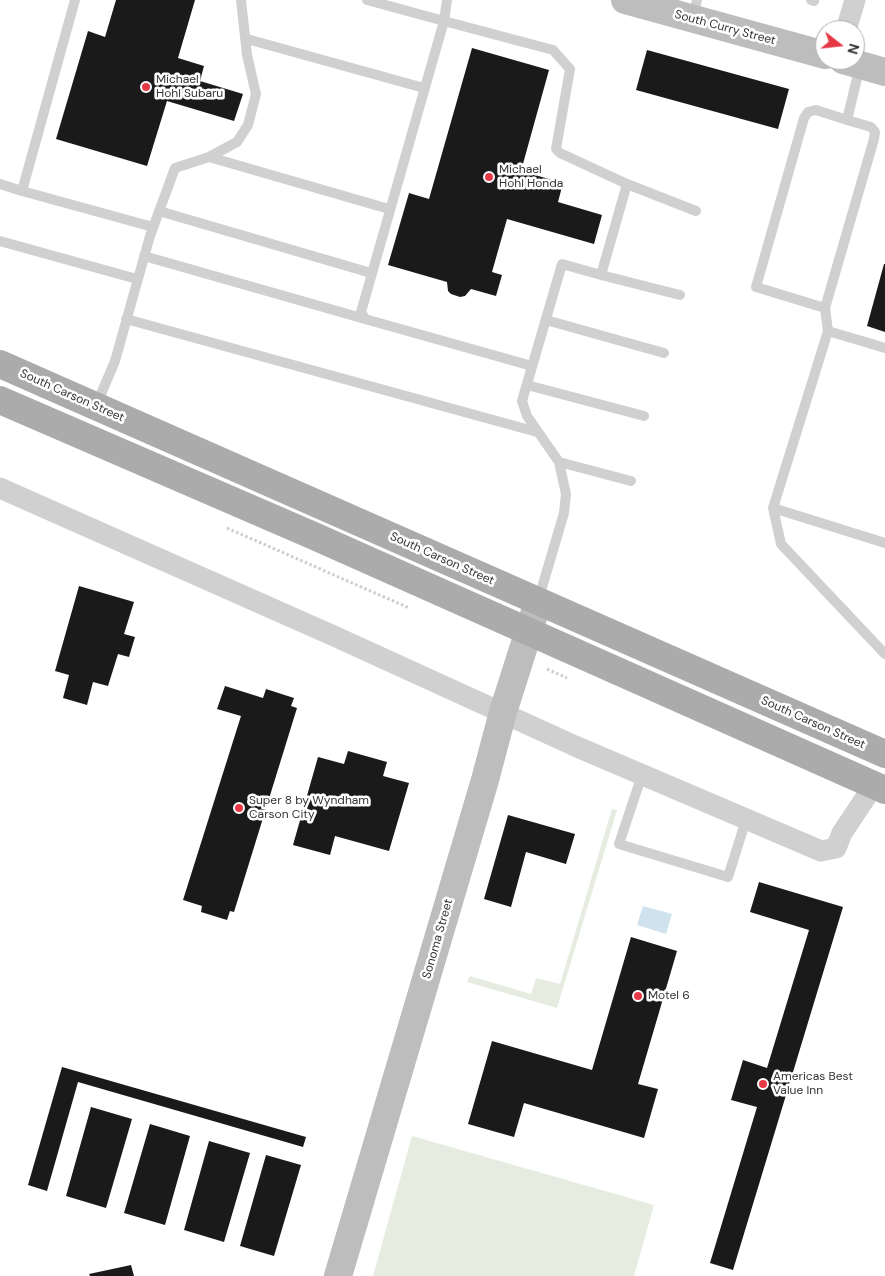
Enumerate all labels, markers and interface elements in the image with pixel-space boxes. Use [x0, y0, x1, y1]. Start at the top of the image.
street label: South Curry Street [673, 8, 777, 48]
north arrow [815, 20, 865, 70]
text: N [843, 41, 864, 56]
place label: Michael Hohl Subaru [156, 73, 223, 101]
marker: Michael Hohl Subaru [140, 81, 152, 93]
place label: Michael Hohl Honda [499, 163, 563, 191]
marker: Michael Hohl Honda [483, 171, 495, 183]
street label: South Carson Street [18, 367, 126, 425]
street label: South Carson Street [388, 530, 496, 588]
street label: South Carson Street [759, 694, 867, 752]
place label: Super 8 by Wyndham Carson City [249, 794, 369, 822]
marker: Super 8 by Wyndham Carson City [233, 802, 245, 814]
street label: Sonoma Street [420, 897, 456, 981]
place label: Motel 6 [648, 989, 690, 1003]
marker: Motel 6 [632, 990, 644, 1002]
place label: Americas Best Value Inn [773, 1070, 853, 1098]
marker: Americas Best Value Inn [757, 1078, 769, 1090]

